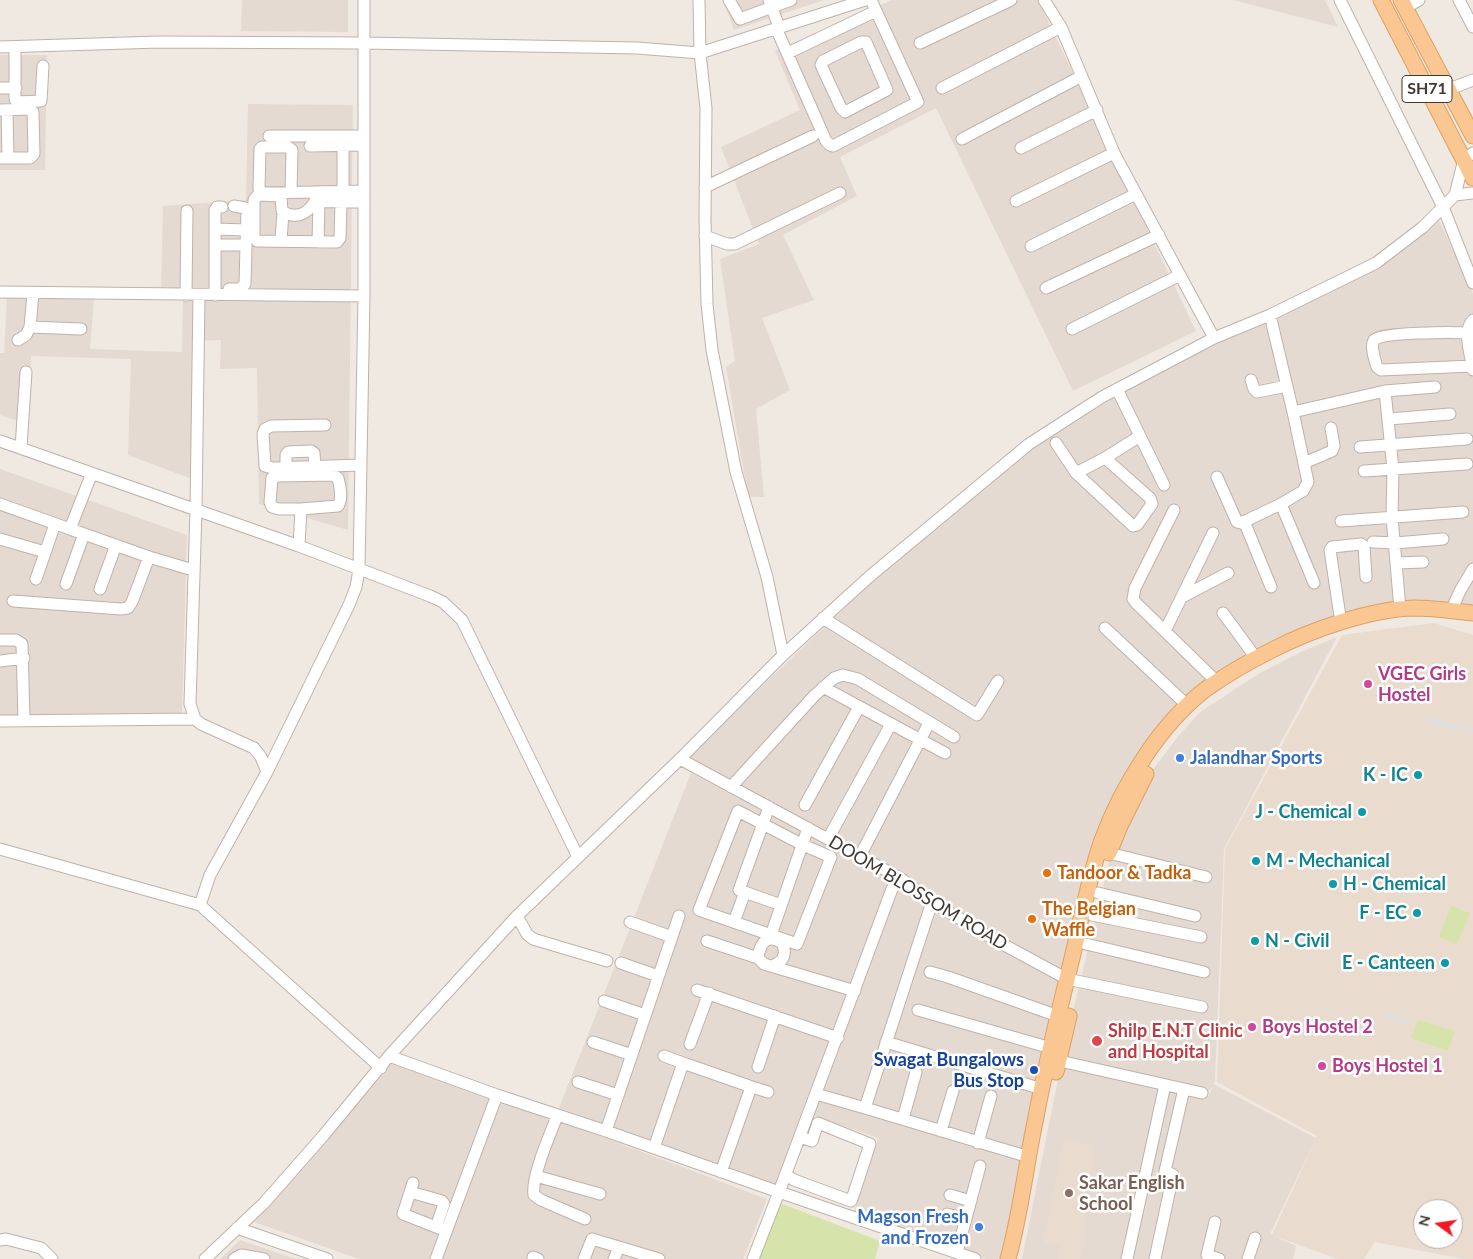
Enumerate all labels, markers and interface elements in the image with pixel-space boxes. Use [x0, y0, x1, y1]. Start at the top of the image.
road number: SH71 [1402, 76, 1452, 102]
place label: VGEC Girls Hostel [1378, 663, 1466, 706]
marker: VGEC Girls Hostel [1362, 678, 1374, 690]
place label: Jalandhar Sports [1190, 747, 1322, 769]
marker: Jalandhar Sports [1174, 752, 1186, 764]
place label: K - IC [1363, 764, 1408, 786]
marker: K - IC [1412, 769, 1424, 781]
place label: J - Chemical [1255, 801, 1352, 823]
marker: J - Chemical [1356, 806, 1368, 818]
street label: DOOM BLOSSOM ROAD [825, 831, 1011, 955]
place label: M - Mechanical [1266, 850, 1390, 872]
marker: M - Mechanical [1250, 855, 1262, 867]
place label: Tandoor & Tadka [1057, 862, 1191, 884]
marker: Tandoor & Tadka [1041, 867, 1053, 879]
place label: H - Chemical [1343, 873, 1446, 895]
marker: H - Chemical [1327, 878, 1339, 890]
place label: The Belgian Waffle [1042, 898, 1136, 941]
place label: F - EC [1359, 902, 1407, 924]
marker: F - EC [1411, 907, 1423, 919]
marker: The Belgian Waffle [1026, 913, 1038, 925]
place label: N - Civil [1265, 930, 1329, 952]
marker: N - Civil [1249, 935, 1261, 947]
place label: E - Canteen [1342, 952, 1435, 974]
marker: E - Canteen [1439, 957, 1451, 969]
place label: Boys Hostel 2 [1262, 1016, 1373, 1038]
place label: Shilp E.N.T Clinic and Hospital [1108, 1020, 1243, 1062]
marker: Boys Hostel 2 [1246, 1021, 1258, 1033]
marker: Shilp E.N.T Clinic and Hospital [1090, 1034, 1104, 1048]
place label: Swagat Bungalows Bus Stop [874, 1049, 1024, 1092]
place label: Boys Hostel 1 [1332, 1055, 1443, 1077]
marker: Boys Hostel 1 [1316, 1060, 1328, 1072]
marker: Swagat Bungalows Bus Stop [1028, 1064, 1040, 1076]
place label: Sakar English School [1079, 1172, 1185, 1214]
marker: Sakar English School [1063, 1187, 1075, 1199]
north arrow [1413, 1199, 1463, 1249]
place label: Magson Fresh and Frozen [857, 1206, 969, 1248]
text: N [1414, 1213, 1433, 1228]
marker: Magson Fresh and Frozen [973, 1221, 985, 1233]

